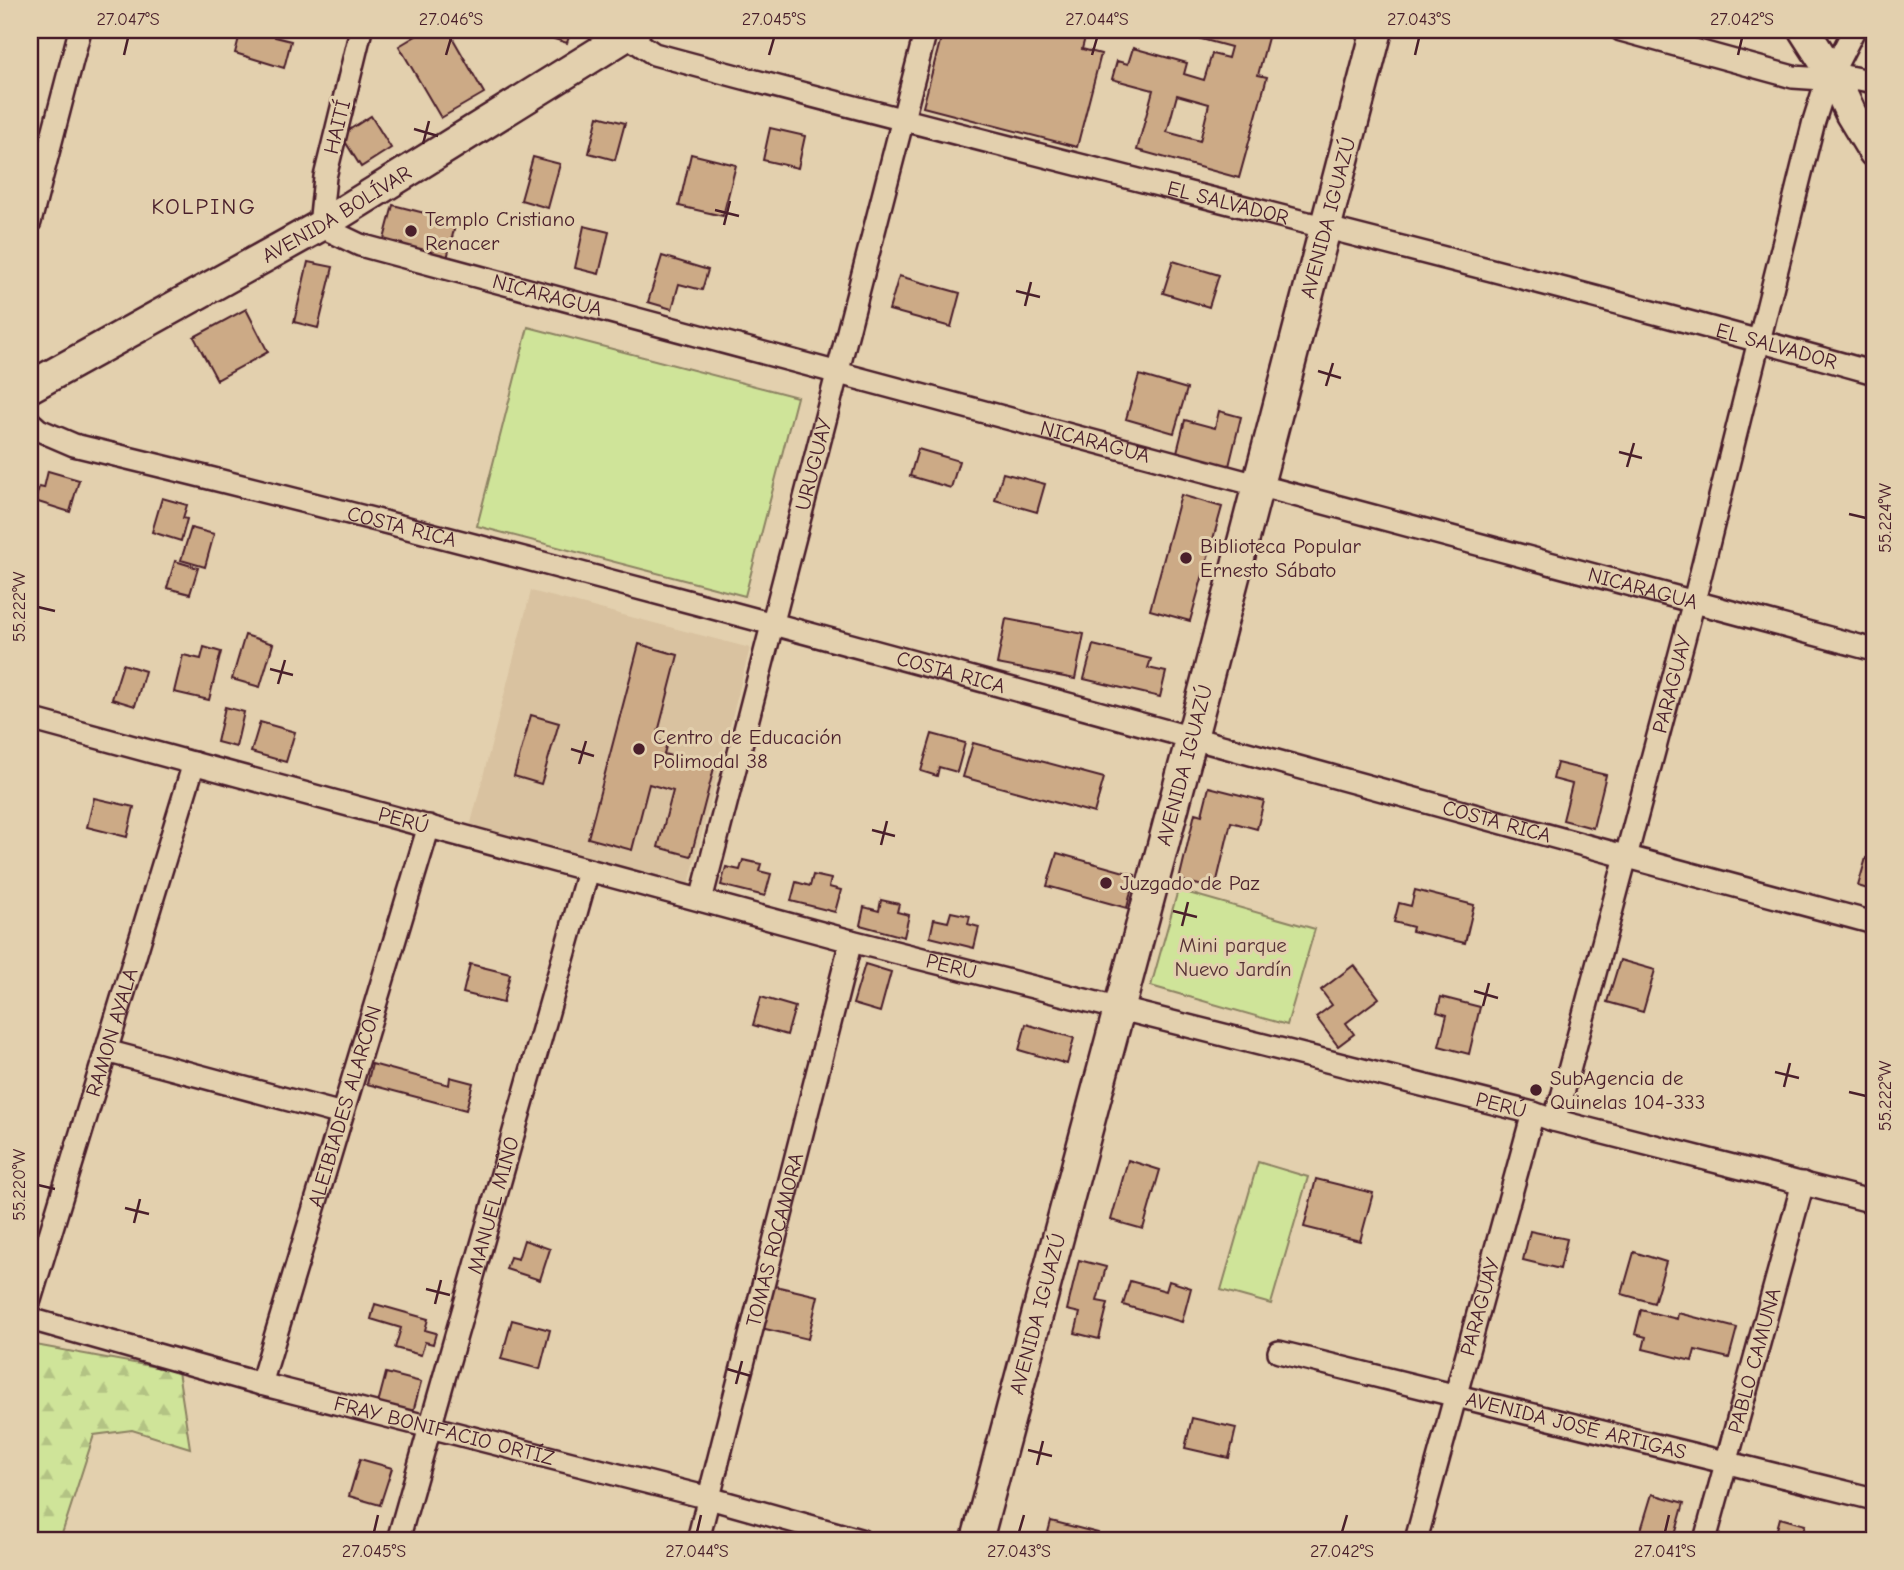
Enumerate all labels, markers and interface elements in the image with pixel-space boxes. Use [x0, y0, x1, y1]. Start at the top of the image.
text: 27.047°S [96, 9, 160, 30]
text: 27.046°S [419, 9, 483, 30]
text: 27.045°S [742, 9, 806, 30]
text: 27.044°S [1065, 9, 1129, 30]
text: 27.043°S [1387, 9, 1451, 30]
text: 27.042°S [1710, 9, 1774, 30]
street label: HAITÍ [319, 98, 355, 156]
street label: AVENIDA IGUAZÚ [1295, 135, 1360, 301]
street label: AVENIDA BOLÍVAR [258, 160, 416, 268]
street label: EL SALVADOR [1165, 176, 1291, 230]
district label: KOLPING [151, 193, 257, 220]
place label: Templo Cristiano Renacer [425, 207, 575, 255]
marker: Templo Cristiano Renacer [403, 223, 419, 239]
street label: NICARAGUA [490, 269, 605, 321]
street label: EL SALVADOR [1714, 318, 1840, 374]
street label: URUGUAY [790, 415, 837, 513]
street label: NICARAGUA [1038, 416, 1153, 468]
text: 55.224°W [1875, 483, 1896, 553]
street label: COSTA RICA [345, 501, 459, 552]
place label: Biblioteca Popular Ernesto Sábato [1200, 534, 1362, 582]
marker: Biblioteca Popular Ernesto Sábato [1178, 550, 1194, 566]
street label: NICARAGUA [1585, 562, 1701, 614]
text: 55.222°W [9, 571, 30, 642]
street label: PARAGUAY [1647, 632, 1697, 736]
street label: COSTA RICA [894, 646, 1008, 698]
street label: AVENIDA IGUAZÚ [1151, 682, 1217, 848]
place label: Centro de Educación Polimodal 38 [653, 725, 842, 773]
marker: Centro de Educación Polimodal 38 [631, 741, 647, 757]
street label: COSTA RICA [1440, 795, 1554, 848]
street label: PERÚ [376, 802, 432, 838]
place label: Juzgado de Paz [1120, 871, 1260, 895]
marker: Juzgado de Paz [1098, 875, 1114, 891]
park label: Mini parque Nuevo Jardín [1174, 933, 1292, 981]
street label: PERÚ [923, 948, 979, 984]
street label: RAMON AYALA [81, 965, 143, 1099]
street label: ALEIBIADES ALARCON [303, 1003, 386, 1210]
text: 55.222°W [1875, 1060, 1896, 1131]
place label: SubAgencia de Quinelas 104-333 [1550, 1066, 1705, 1114]
marker: SubAgencia de Quinelas 104-333 [1528, 1082, 1544, 1098]
street label: PERÚ [1473, 1087, 1529, 1123]
street label: MANUEL MIÑO [462, 1134, 524, 1277]
text: 55.220°W [9, 1149, 30, 1221]
street label: TOMÁS ROCAMORA [741, 1150, 808, 1329]
street label: AVENIDA IGUAZÚ [1005, 1231, 1071, 1397]
street label: PARAGUAY [1455, 1254, 1505, 1358]
street label: PABLO CAMUNA [1723, 1285, 1786, 1436]
street label: AVENIDA JOSÉ ARTIGAS [1463, 1387, 1689, 1464]
street label: FRAY BONIFACIO ORTÍZ [332, 1391, 557, 1470]
text: 27.045°S [342, 1541, 406, 1562]
text: 27.044°S [665, 1541, 729, 1562]
text: 27.043°S [987, 1541, 1051, 1562]
text: 27.042°S [1310, 1541, 1374, 1562]
text: 27.041°S [1634, 1541, 1696, 1562]

